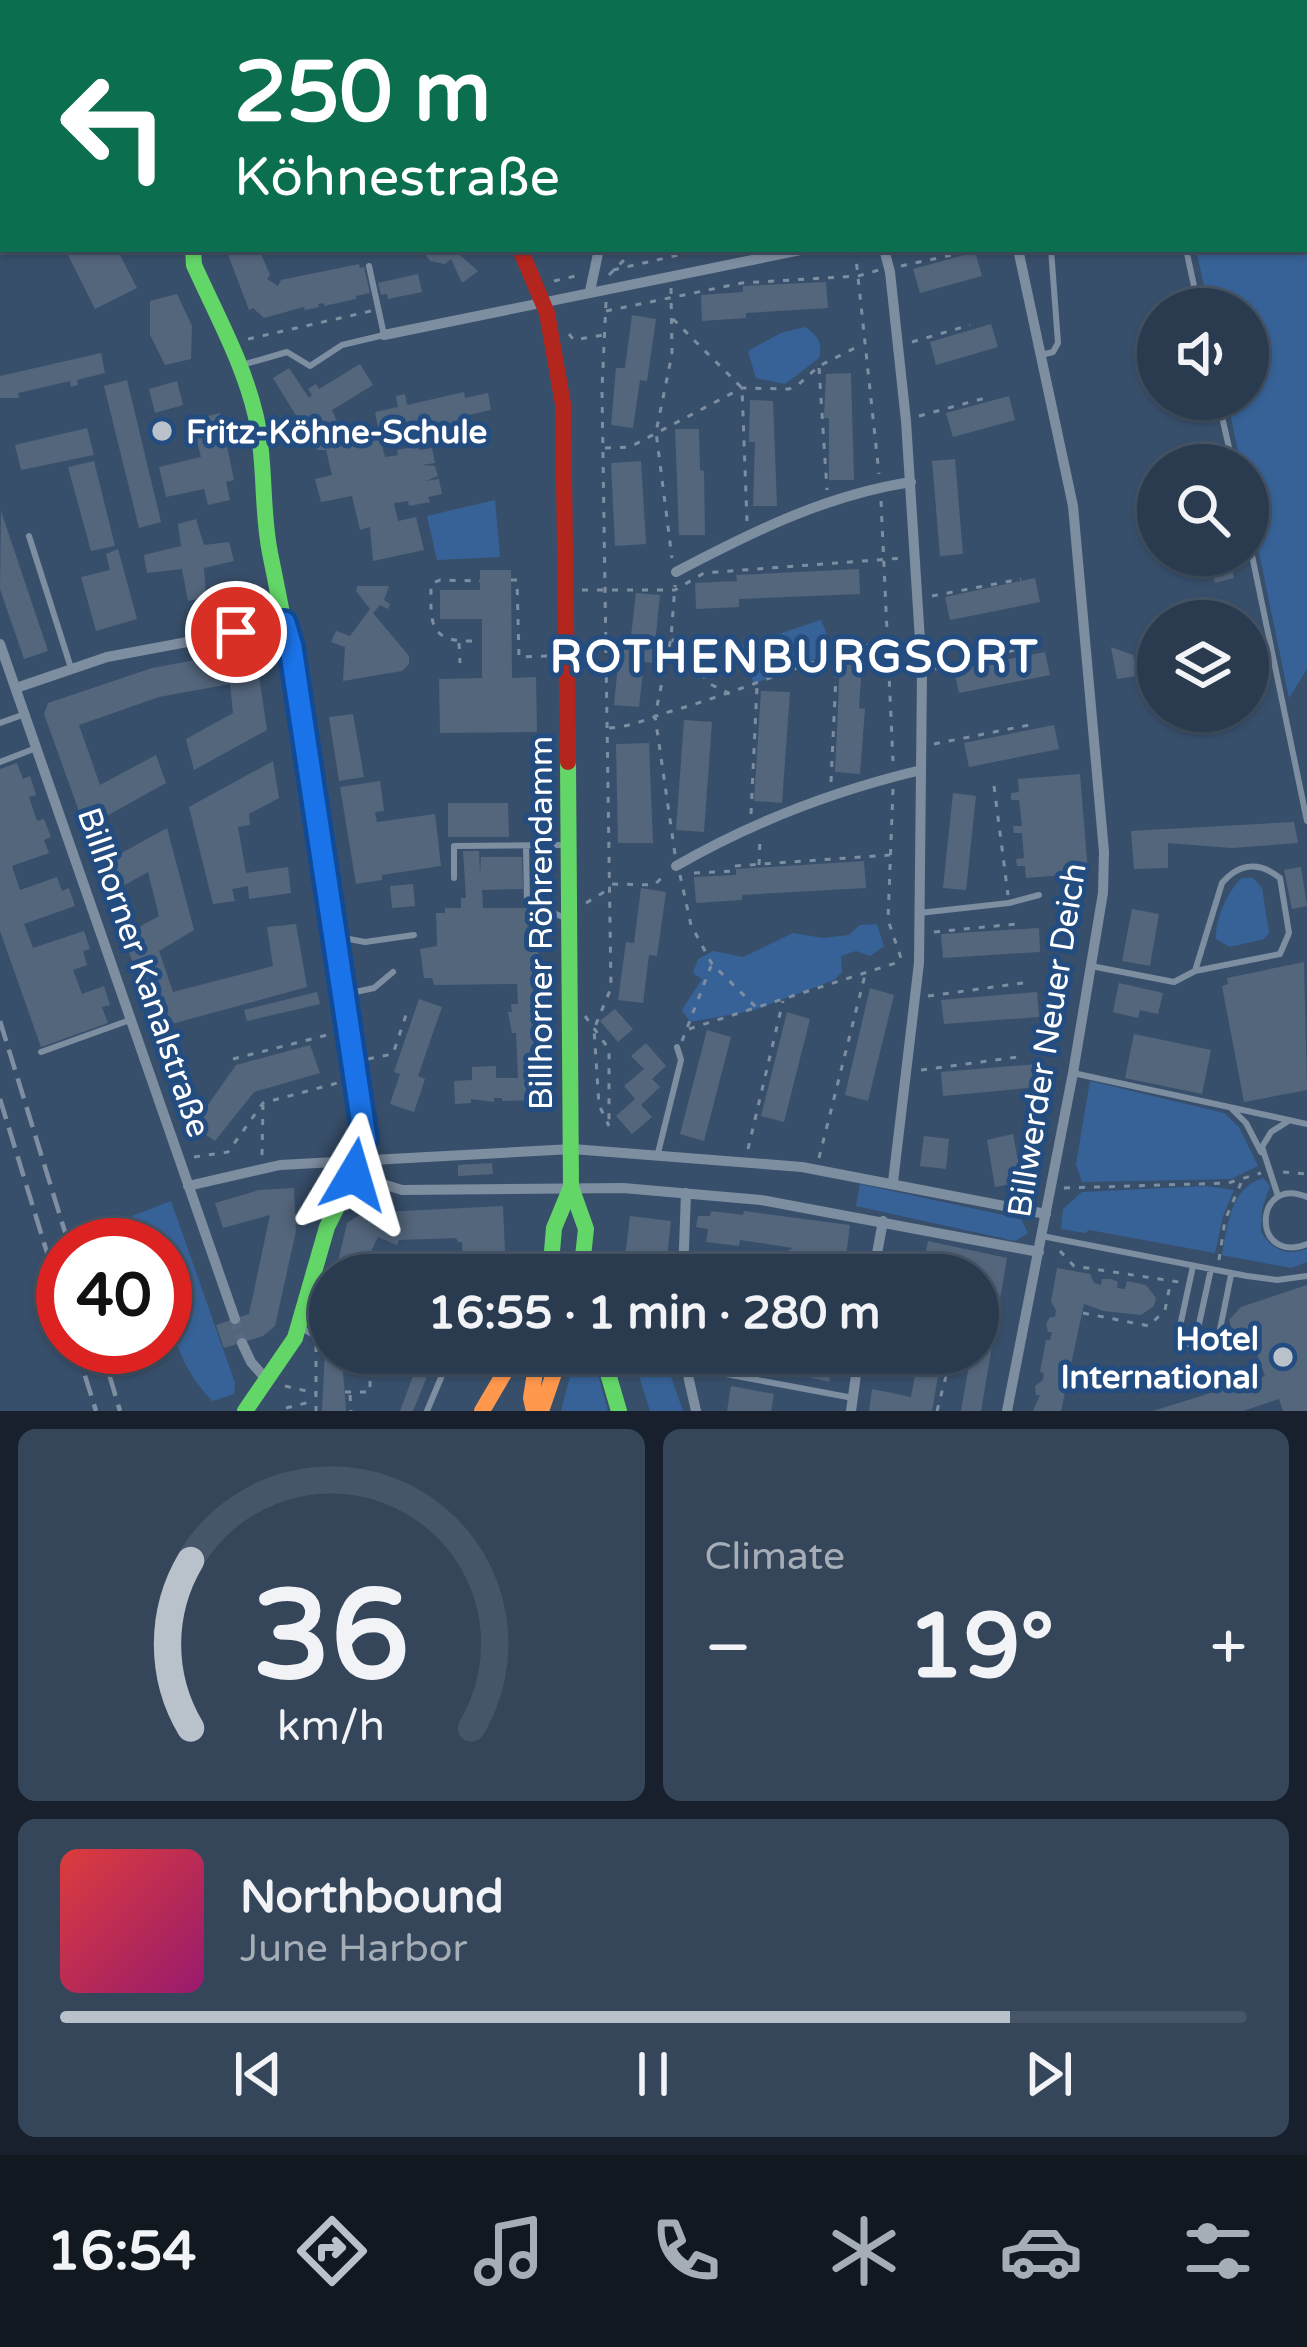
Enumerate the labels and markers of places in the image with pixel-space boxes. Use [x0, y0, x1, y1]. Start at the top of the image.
place label: Fritz-Köhne-Schule [186, 413, 487, 452]
marker: Fritz-Köhne-Schule [149, 418, 175, 444]
pin [185, 581, 287, 683]
place label: Hotel International [1061, 1320, 1259, 1397]
marker: Hotel International [1270, 1344, 1296, 1370]

